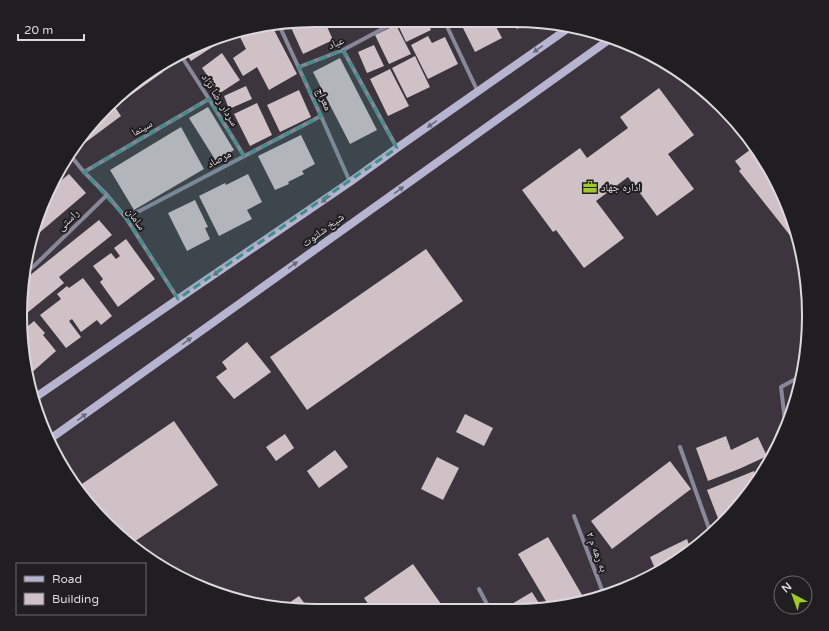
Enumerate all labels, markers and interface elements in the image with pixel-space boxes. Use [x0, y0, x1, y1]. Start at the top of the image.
scale bar [18, 16, 84, 42]
text: 20 m [24, 23, 53, 37]
street label: عباد [326, 34, 346, 52]
one-way arrow [533, 45, 544, 53]
street label: سردار رضا نژاد [199, 71, 241, 129]
street label: معراج [313, 86, 335, 112]
street label: سینما [129, 117, 155, 139]
one-way arrow [427, 120, 437, 128]
street label: مرصاد [205, 147, 233, 171]
office icon: اداره جهاد [582, 179, 598, 195]
place label: اداره جهاد [601, 181, 641, 194]
one-way arrow [394, 186, 404, 194]
one-way arrow [320, 195, 331, 203]
street label: سامان [124, 205, 148, 233]
street label: راستی [54, 206, 82, 234]
street label: شیخ شلتوت [299, 210, 347, 250]
one-way arrow [288, 261, 298, 269]
one-way arrow [213, 268, 223, 276]
one-way arrow [182, 337, 193, 345]
one-way arrow [76, 412, 87, 421]
street label: به رهه م ۲ [583, 530, 611, 574]
legend [16, 563, 146, 615]
text: Road [52, 572, 82, 586]
north arrow [773, 575, 813, 615]
text: N [779, 580, 794, 596]
text: Building [52, 592, 99, 606]

